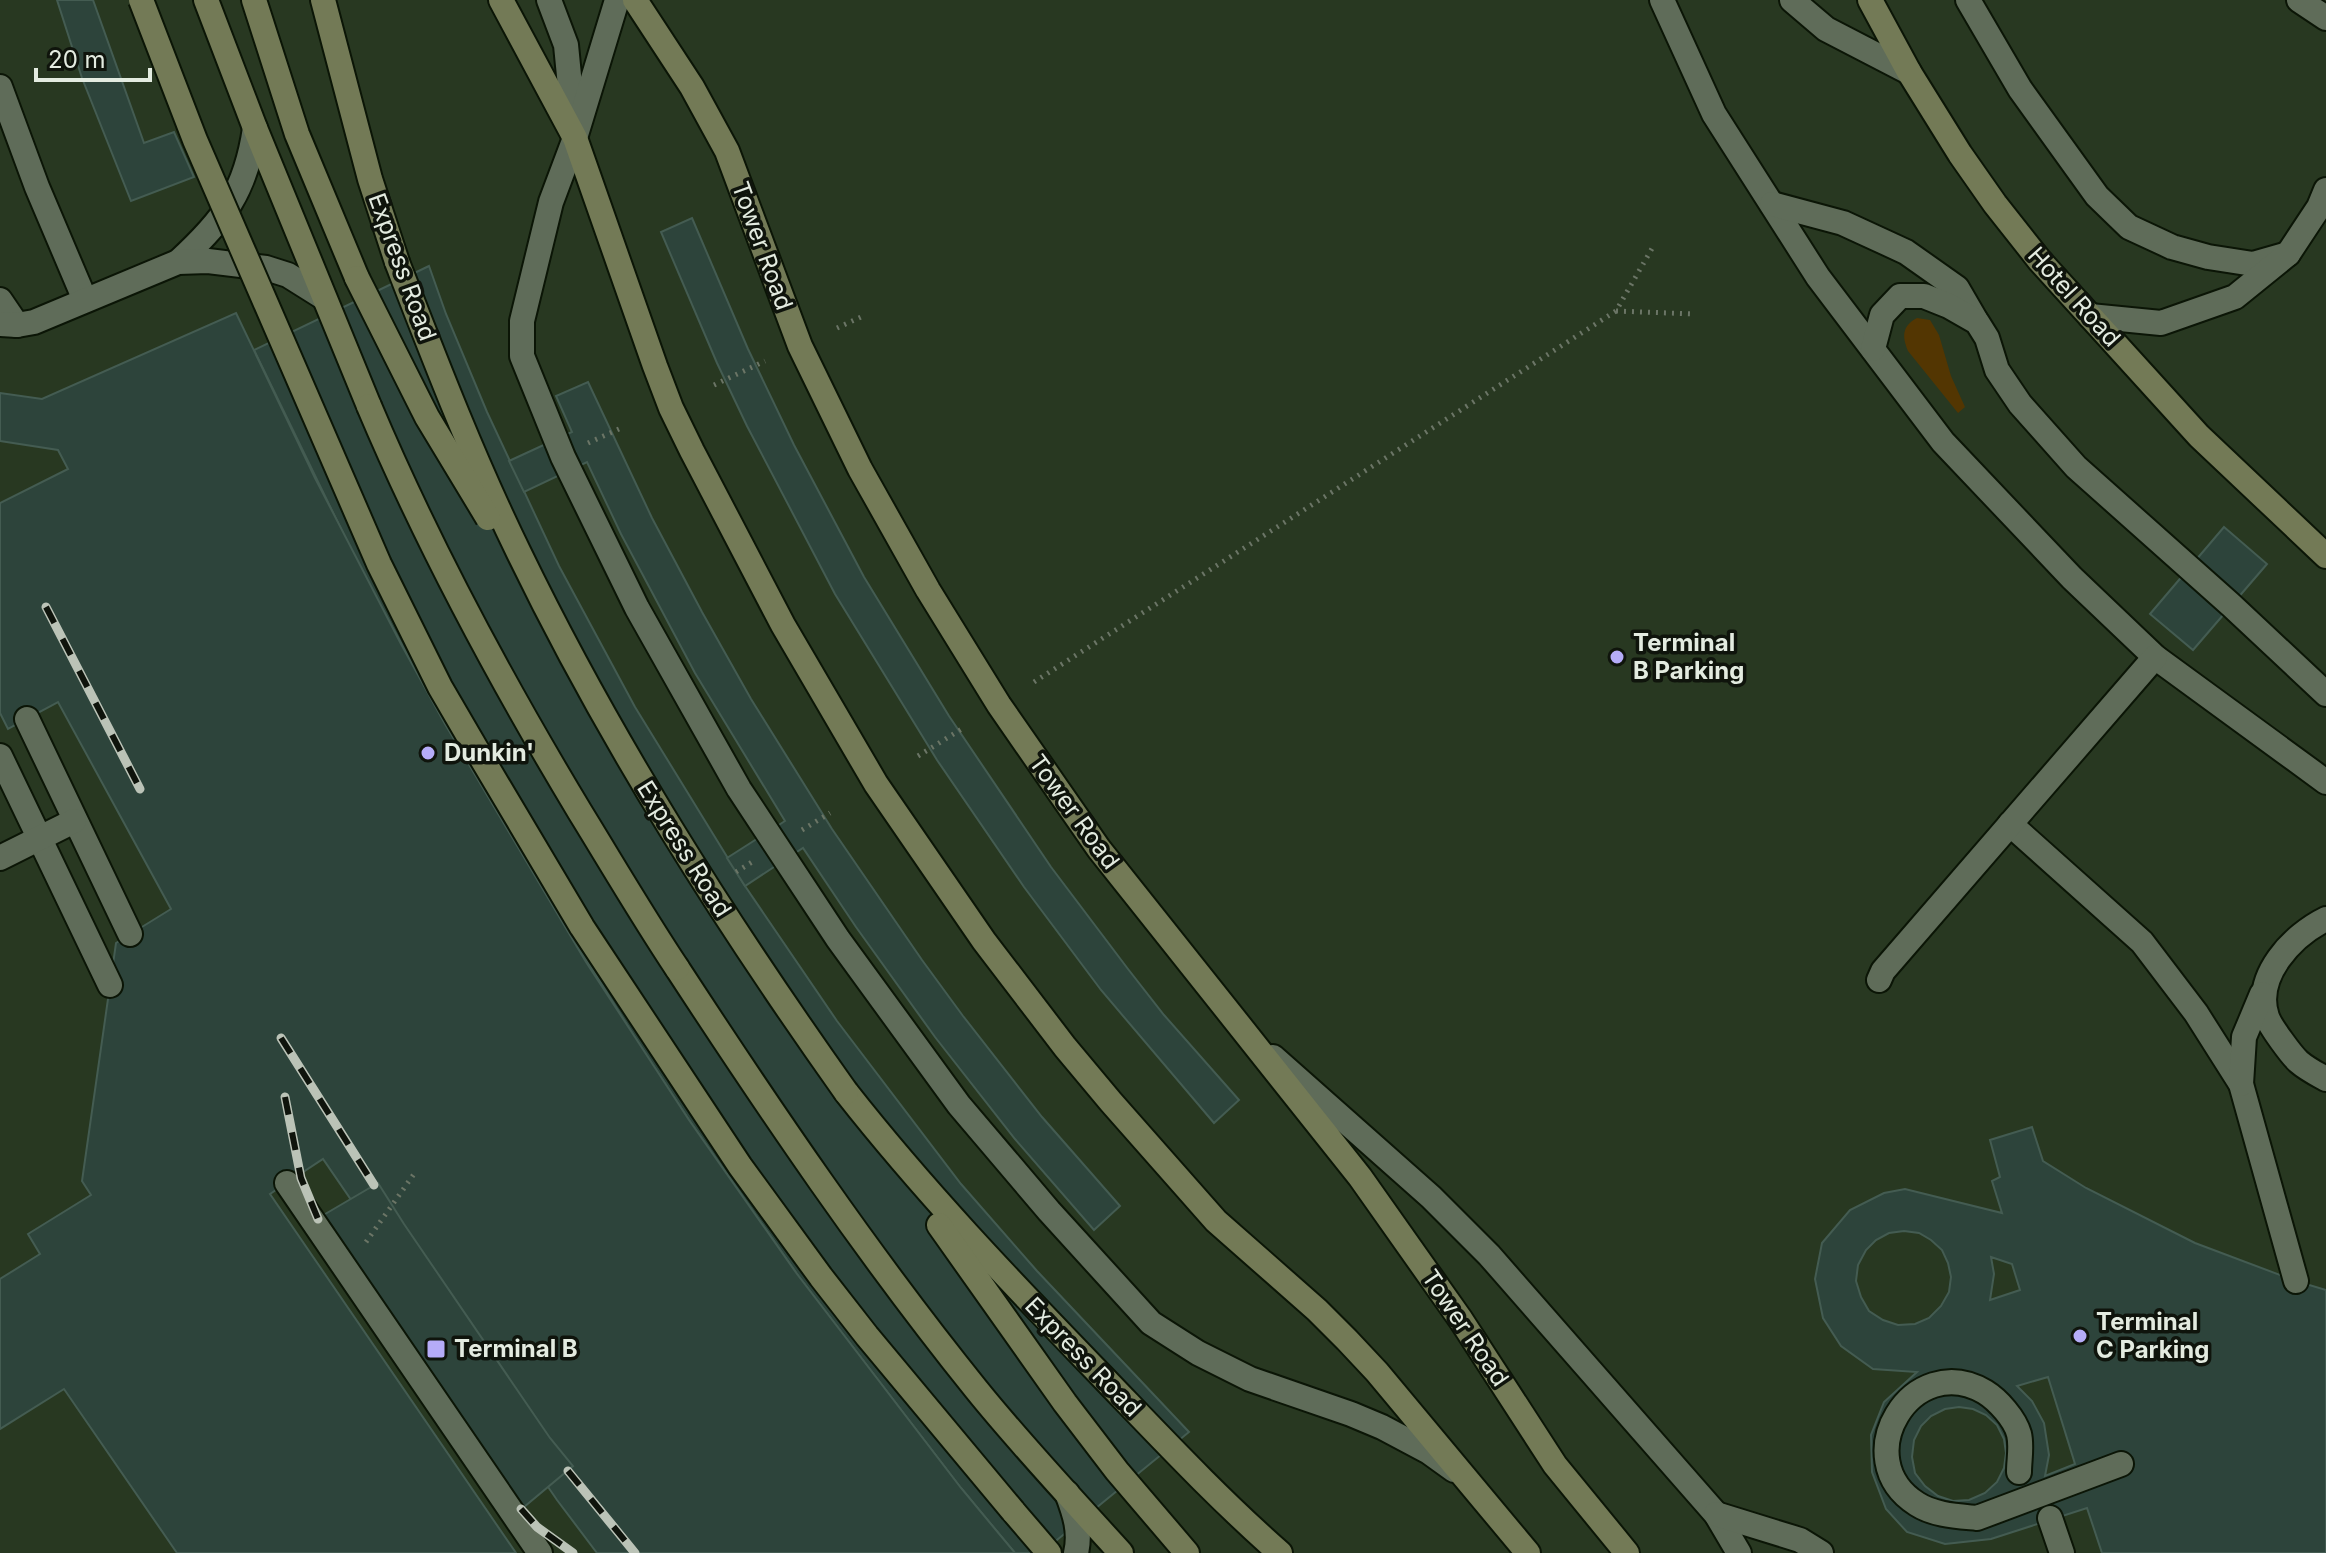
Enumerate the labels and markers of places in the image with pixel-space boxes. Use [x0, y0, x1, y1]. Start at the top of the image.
place label: Terminal B Parking [1633, 628, 1744, 685]
marker: Terminal B Parking [1608, 648, 1626, 666]
place label: Dunkin' [444, 738, 534, 767]
marker: Dunkin' [419, 744, 437, 762]
place label: Terminal C Parking [2096, 1307, 2209, 1364]
marker: Terminal C Parking [2071, 1327, 2089, 1345]
place label: Terminal B [454, 1334, 578, 1363]
marker: Terminal B [425, 1338, 447, 1360]

